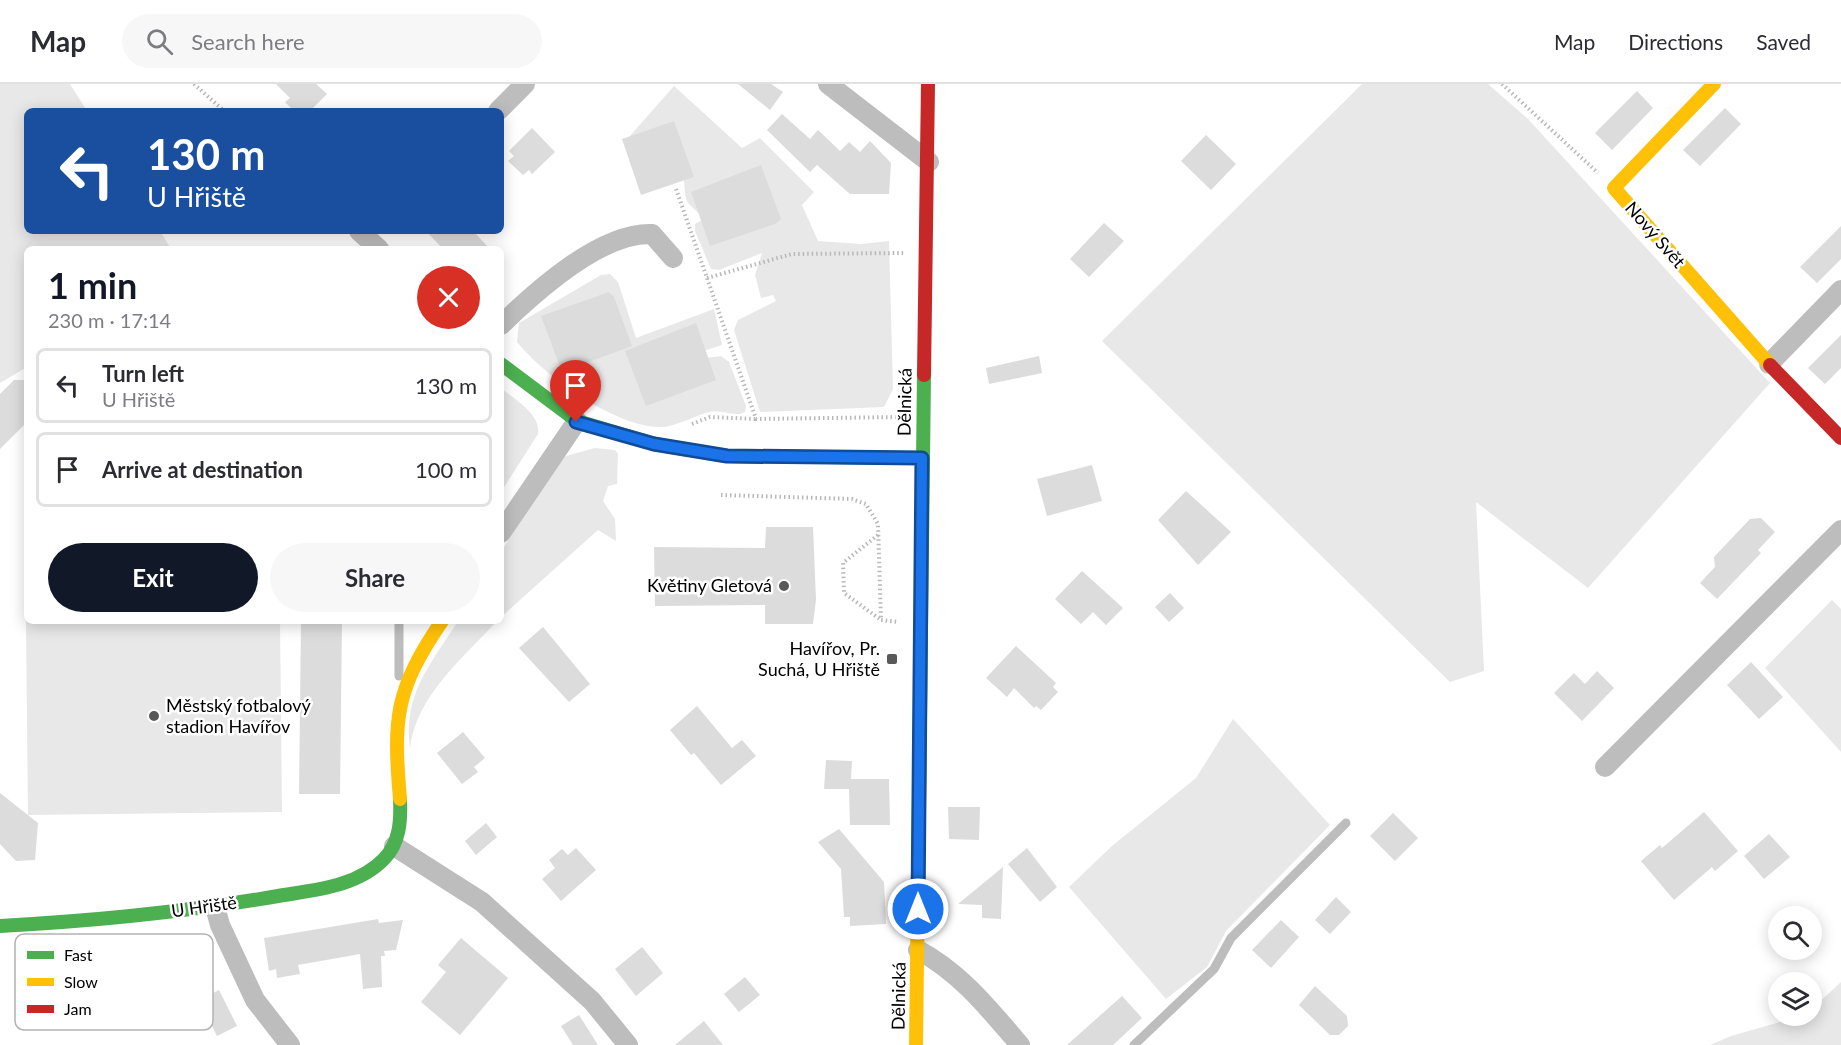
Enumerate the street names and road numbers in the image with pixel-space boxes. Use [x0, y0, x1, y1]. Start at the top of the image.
street label: Nový Svět [1621, 197, 1691, 272]
street label: Dělnická [892, 368, 916, 436]
street label: U Hřiště [170, 891, 238, 921]
street label: Dělnická [886, 962, 910, 1030]

